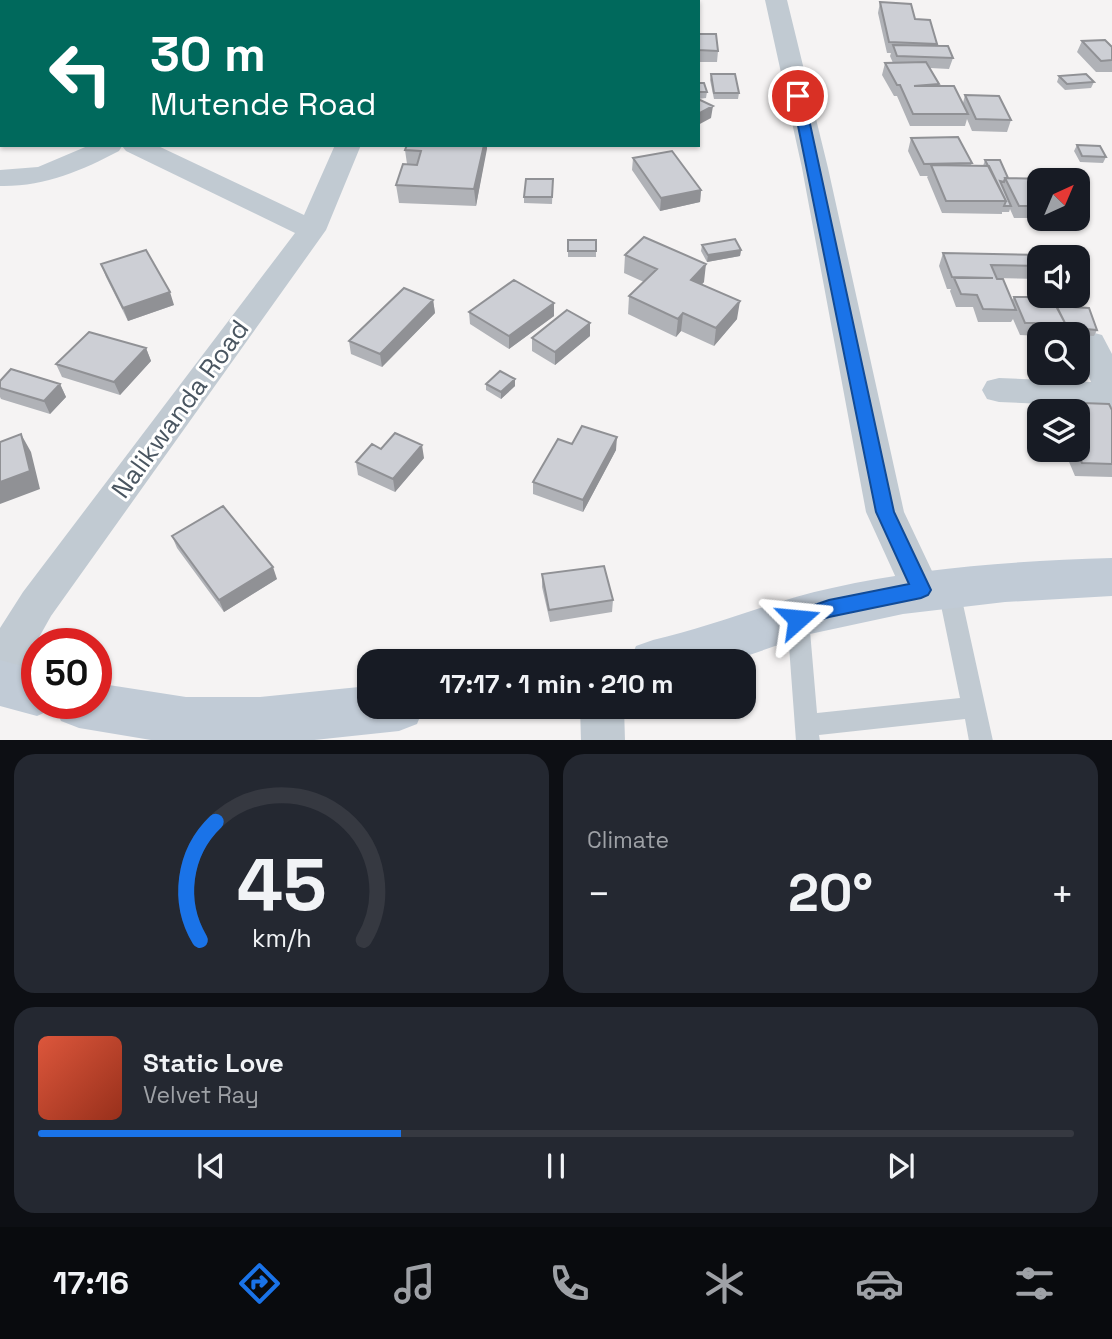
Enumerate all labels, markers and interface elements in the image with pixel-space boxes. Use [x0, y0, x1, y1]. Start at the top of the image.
text: 30 m [150, 23, 266, 85]
icon: left [35, 28, 126, 119]
pin [768, 66, 828, 126]
icon: arrive [779, 77, 817, 115]
text: Mutende Road [150, 84, 376, 124]
north arrow [1027, 168, 1090, 231]
map controls [1027, 168, 1090, 462]
button: sound [1027, 245, 1090, 308]
street label: Nalikwanda Road [104, 313, 256, 505]
button: search [1027, 322, 1090, 385]
button: layers [1027, 399, 1090, 462]
position arrow [761, 582, 835, 656]
speed limit sign: 50 [21, 628, 112, 719]
text: 17:17 · 1 min · 210 m [439, 667, 674, 701]
text: Climate [587, 825, 669, 855]
text: 45 [237, 838, 326, 931]
text: 20° [788, 860, 873, 926]
text: − [587, 870, 611, 918]
text: + [1050, 870, 1074, 918]
text: km/h [252, 921, 311, 953]
text: Static Love [143, 1046, 284, 1080]
text: Velvet Ray [143, 1080, 259, 1110]
icon: previous [192, 1147, 230, 1185]
icon: pause [537, 1147, 575, 1185]
icon: next [882, 1147, 920, 1185]
icon: directions [235, 1259, 284, 1308]
icon: music [390, 1259, 439, 1308]
icon: phone [545, 1259, 594, 1308]
icon: climate [700, 1259, 749, 1308]
icon: car [855, 1259, 904, 1308]
icon: filters [1010, 1259, 1059, 1308]
text: 17:16 [53, 1263, 129, 1303]

